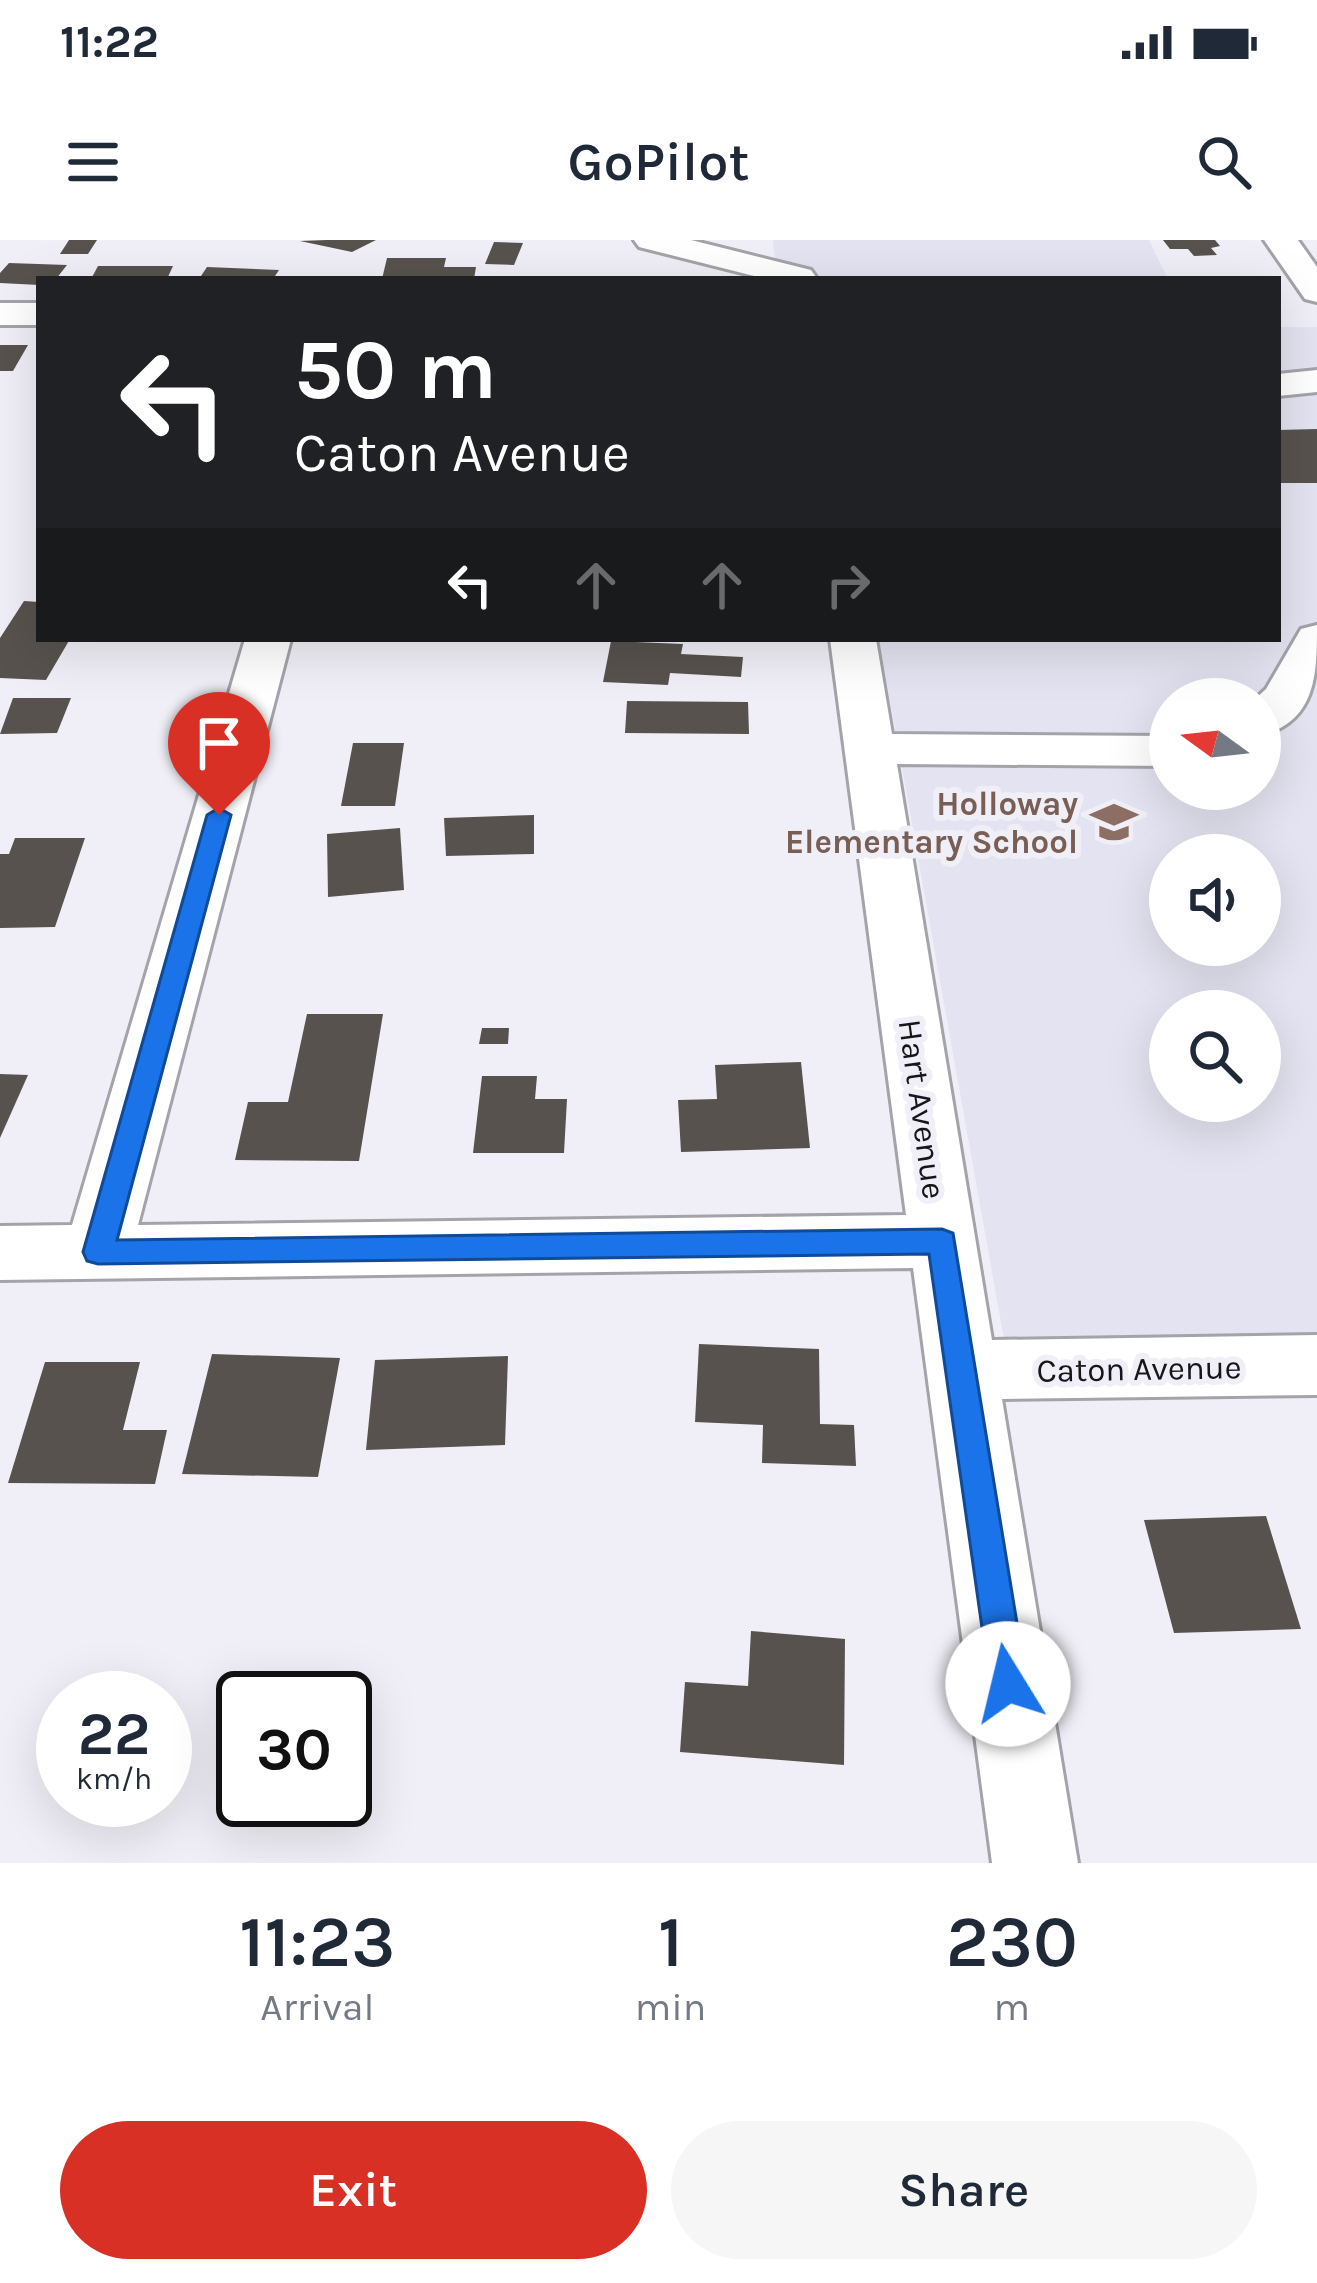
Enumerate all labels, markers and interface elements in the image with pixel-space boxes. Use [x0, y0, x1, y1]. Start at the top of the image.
text: 11:22 [60, 16, 159, 68]
icon: menu [60, 129, 126, 195]
icon: search [1191, 129, 1257, 195]
text: GoPilot [568, 130, 749, 194]
text: 50 m [294, 321, 497, 419]
icon: left [96, 324, 252, 480]
text: Caton Avenue [294, 421, 630, 485]
icon: left [437, 552, 503, 618]
icon: ahead [563, 552, 629, 618]
icon: ahead [689, 552, 755, 618]
icon: right [815, 552, 881, 618]
north arrow [1149, 678, 1281, 810]
map controls [1149, 678, 1281, 1122]
pin [168, 692, 270, 815]
icon: arrive [186, 710, 252, 776]
place label: Holloway Elementary School [785, 785, 1078, 861]
school or university icon: Holloway Elementary School [1089, 797, 1139, 847]
button: sound [1149, 834, 1281, 966]
button: search [1149, 990, 1281, 1122]
street label: Hart Avenue [891, 1017, 953, 1201]
street label: Caton Avenue [1036, 1348, 1242, 1390]
position arrow [945, 1621, 1071, 1747]
speed limit sign: 30 [216, 1671, 372, 1827]
text: 22 [78, 1699, 150, 1769]
text: km/h [76, 1761, 152, 1797]
text: 11:23 [239, 1900, 395, 1984]
text: 1 [658, 1900, 683, 1984]
text: 230 [946, 1900, 1078, 1984]
text: Arrival [260, 1984, 374, 2030]
text: min [635, 1984, 706, 2030]
text: m [993, 1984, 1030, 2030]
button: Exit [60, 2121, 647, 2259]
button: Share [671, 2121, 1257, 2259]

